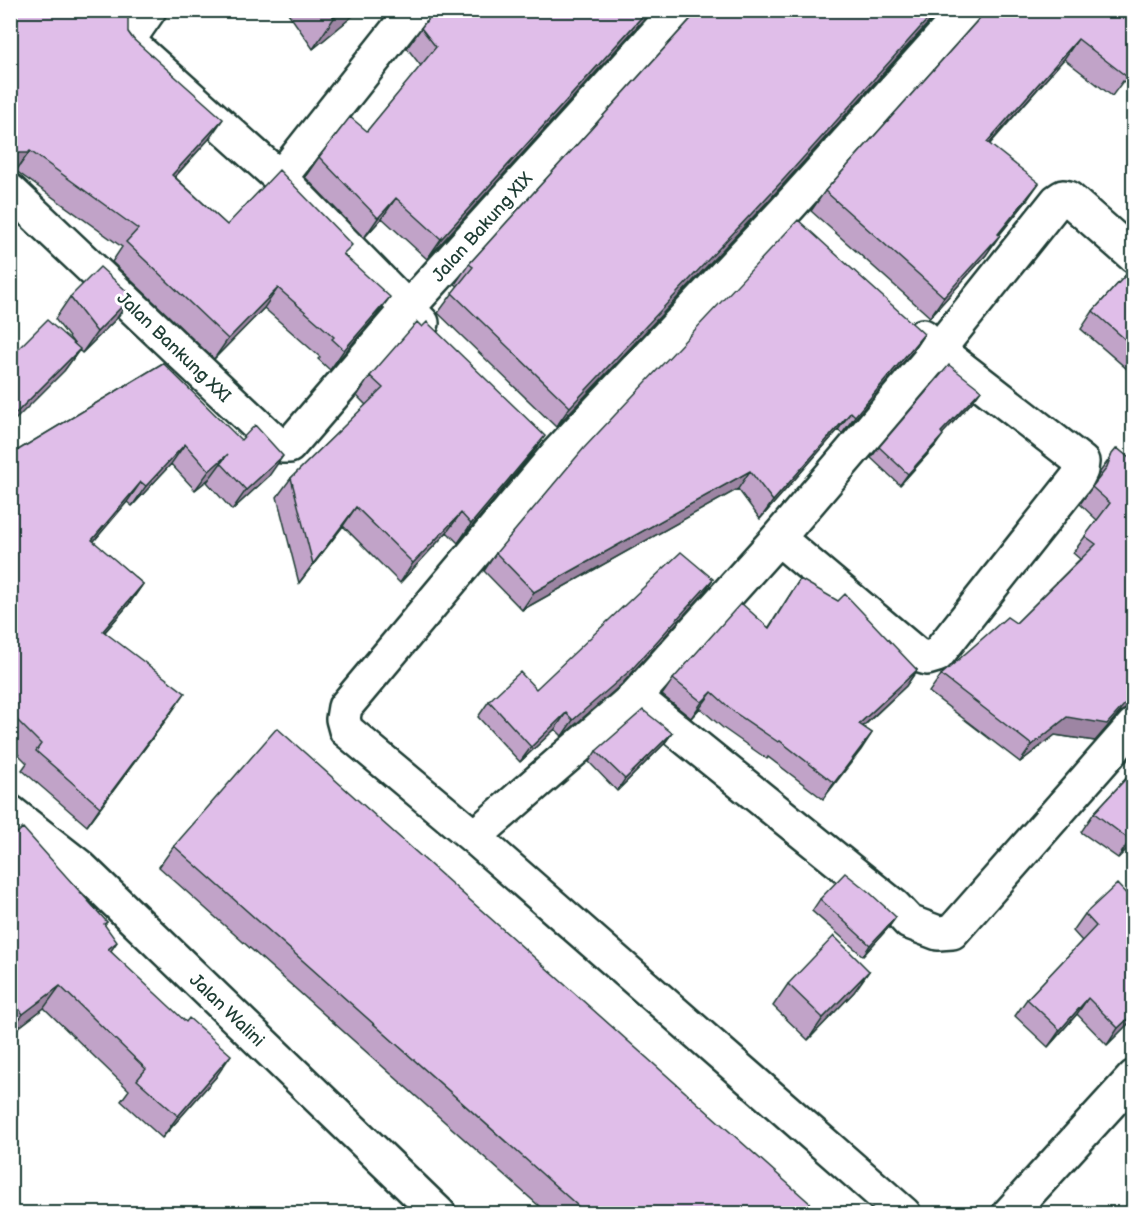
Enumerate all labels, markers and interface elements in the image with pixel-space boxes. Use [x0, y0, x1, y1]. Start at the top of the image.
street label: Jalan Bakung XIX [428, 168, 538, 286]
street label: Jalan Bankung XXI [112, 288, 235, 407]
street label: Jalan Walini [185, 970, 268, 1051]

